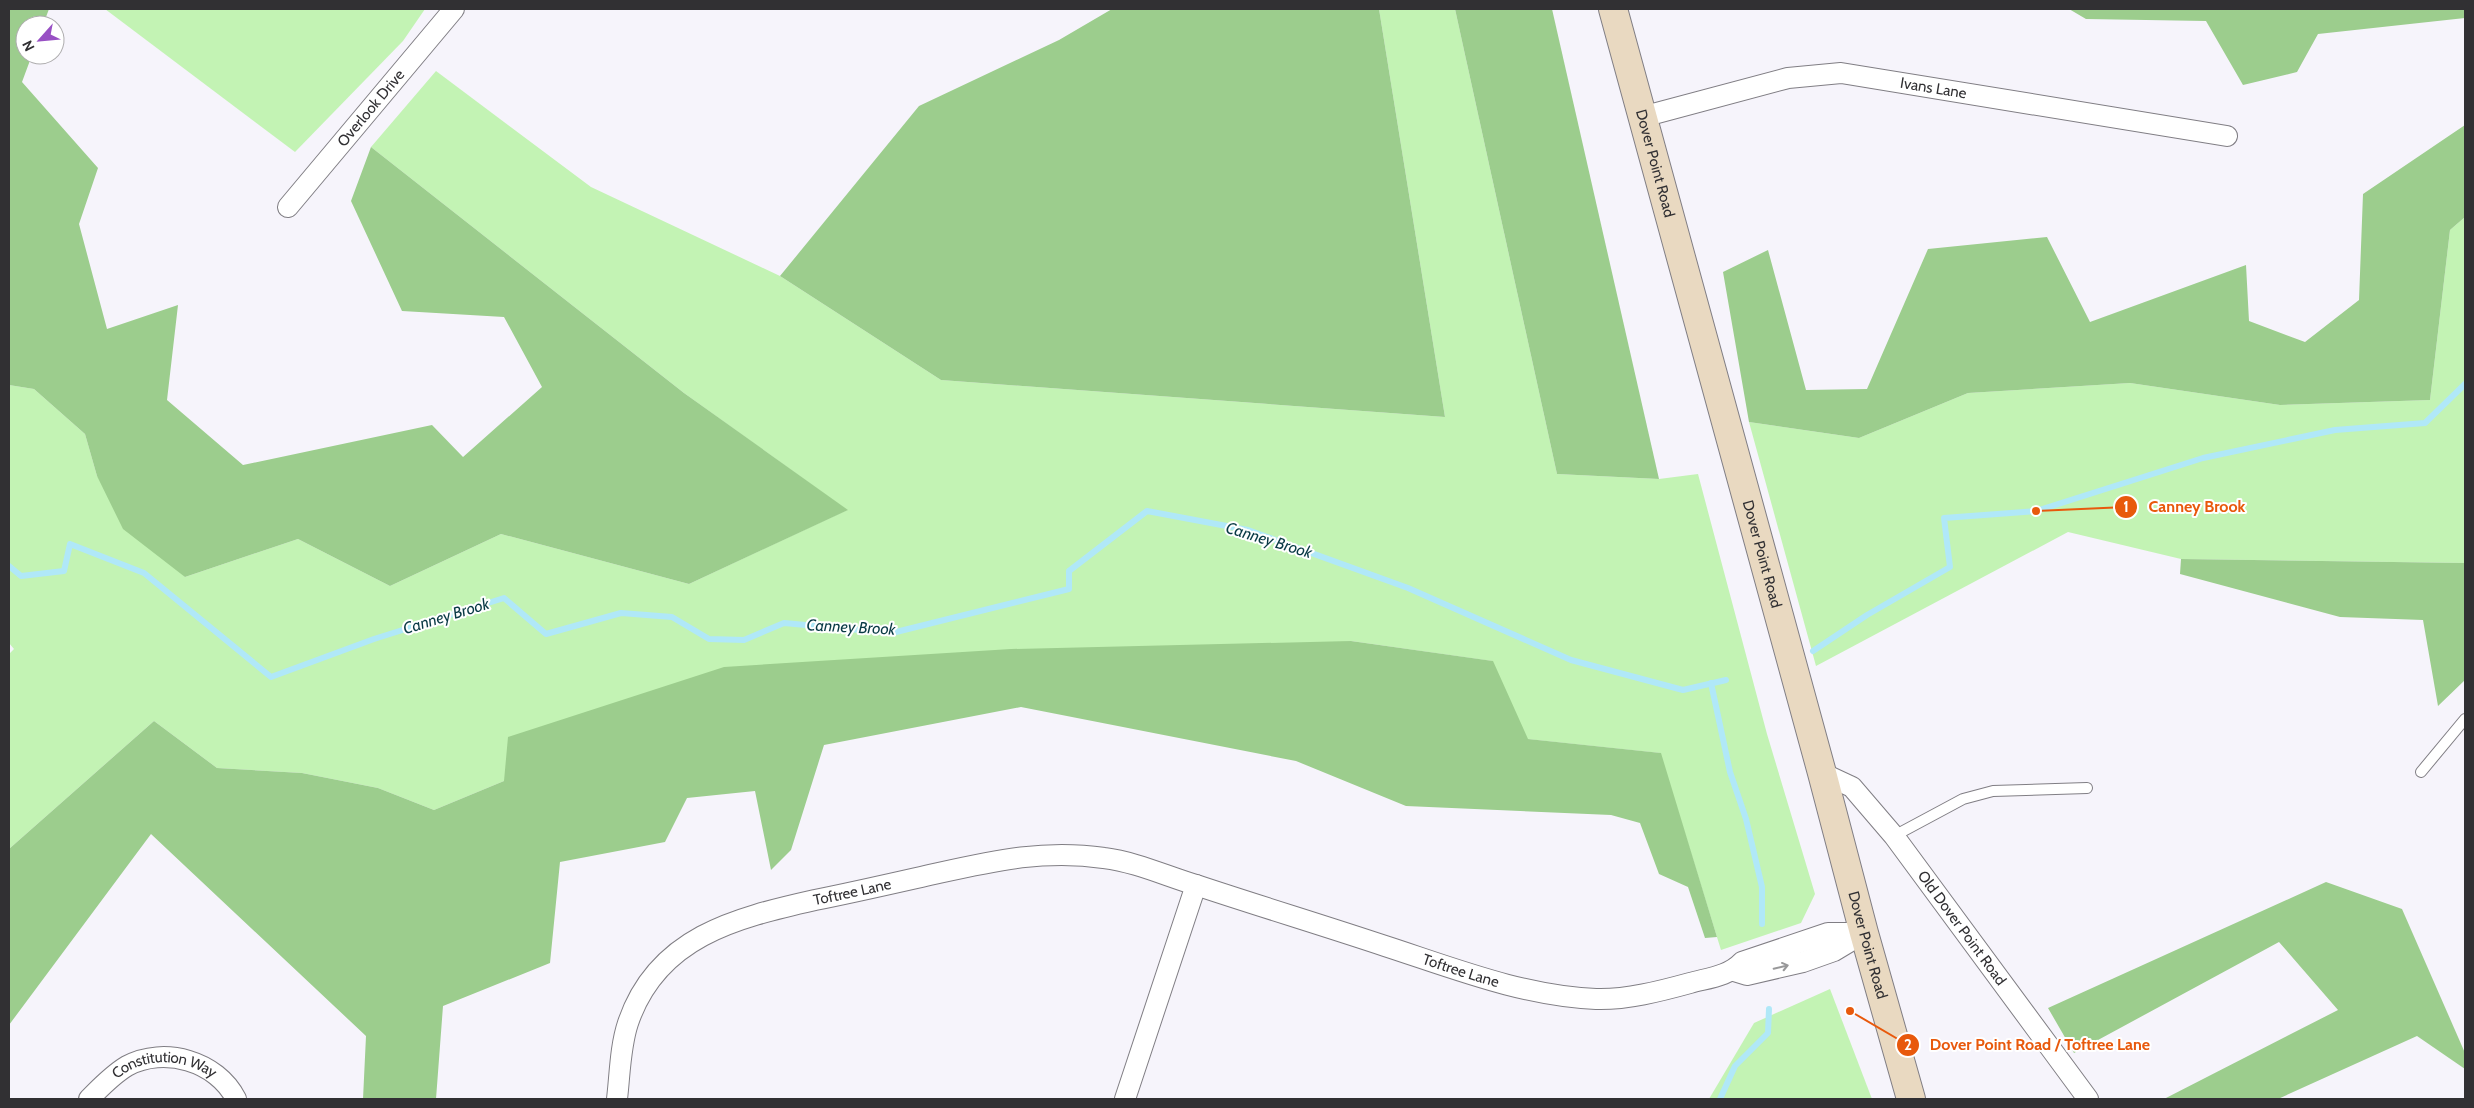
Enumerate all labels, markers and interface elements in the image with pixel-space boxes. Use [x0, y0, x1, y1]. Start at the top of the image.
north arrow [15, 15, 65, 65]
text: N [18, 37, 39, 54]
street label: Overlook Drive [333, 66, 408, 150]
street label: Ivans Lane [1899, 74, 1968, 102]
street label: Dover Point Road [1632, 107, 1679, 219]
callout: Canney Brook [2114, 491, 2256, 522]
text: Canney Brook [2149, 497, 2246, 516]
street label: Dover Point Road [1739, 498, 1785, 610]
text: 1 [2123, 498, 2129, 516]
water label: Canney Brook [1224, 518, 1315, 562]
water label: Canney Brook [401, 594, 492, 638]
water label: Canney Brook [806, 615, 897, 639]
street label: Old Dover Point Road [1914, 867, 2010, 989]
street label: Toftree Lane [812, 875, 893, 909]
street label: Dover Point Road [1844, 889, 1891, 1001]
street label: Toftree Lane [1420, 950, 1501, 991]
one-way arrow [1772, 962, 1788, 971]
callout: Dover Point Road / Toftree Lane [1895, 1029, 2161, 1060]
text: Dover Point Road / Toftree Lane [1930, 1035, 2150, 1054]
text: 2 [1904, 1036, 1912, 1054]
text: Constitution Way [108, 1048, 221, 1082]
street label: Constitution Way [109, 1069, 219, 1089]

